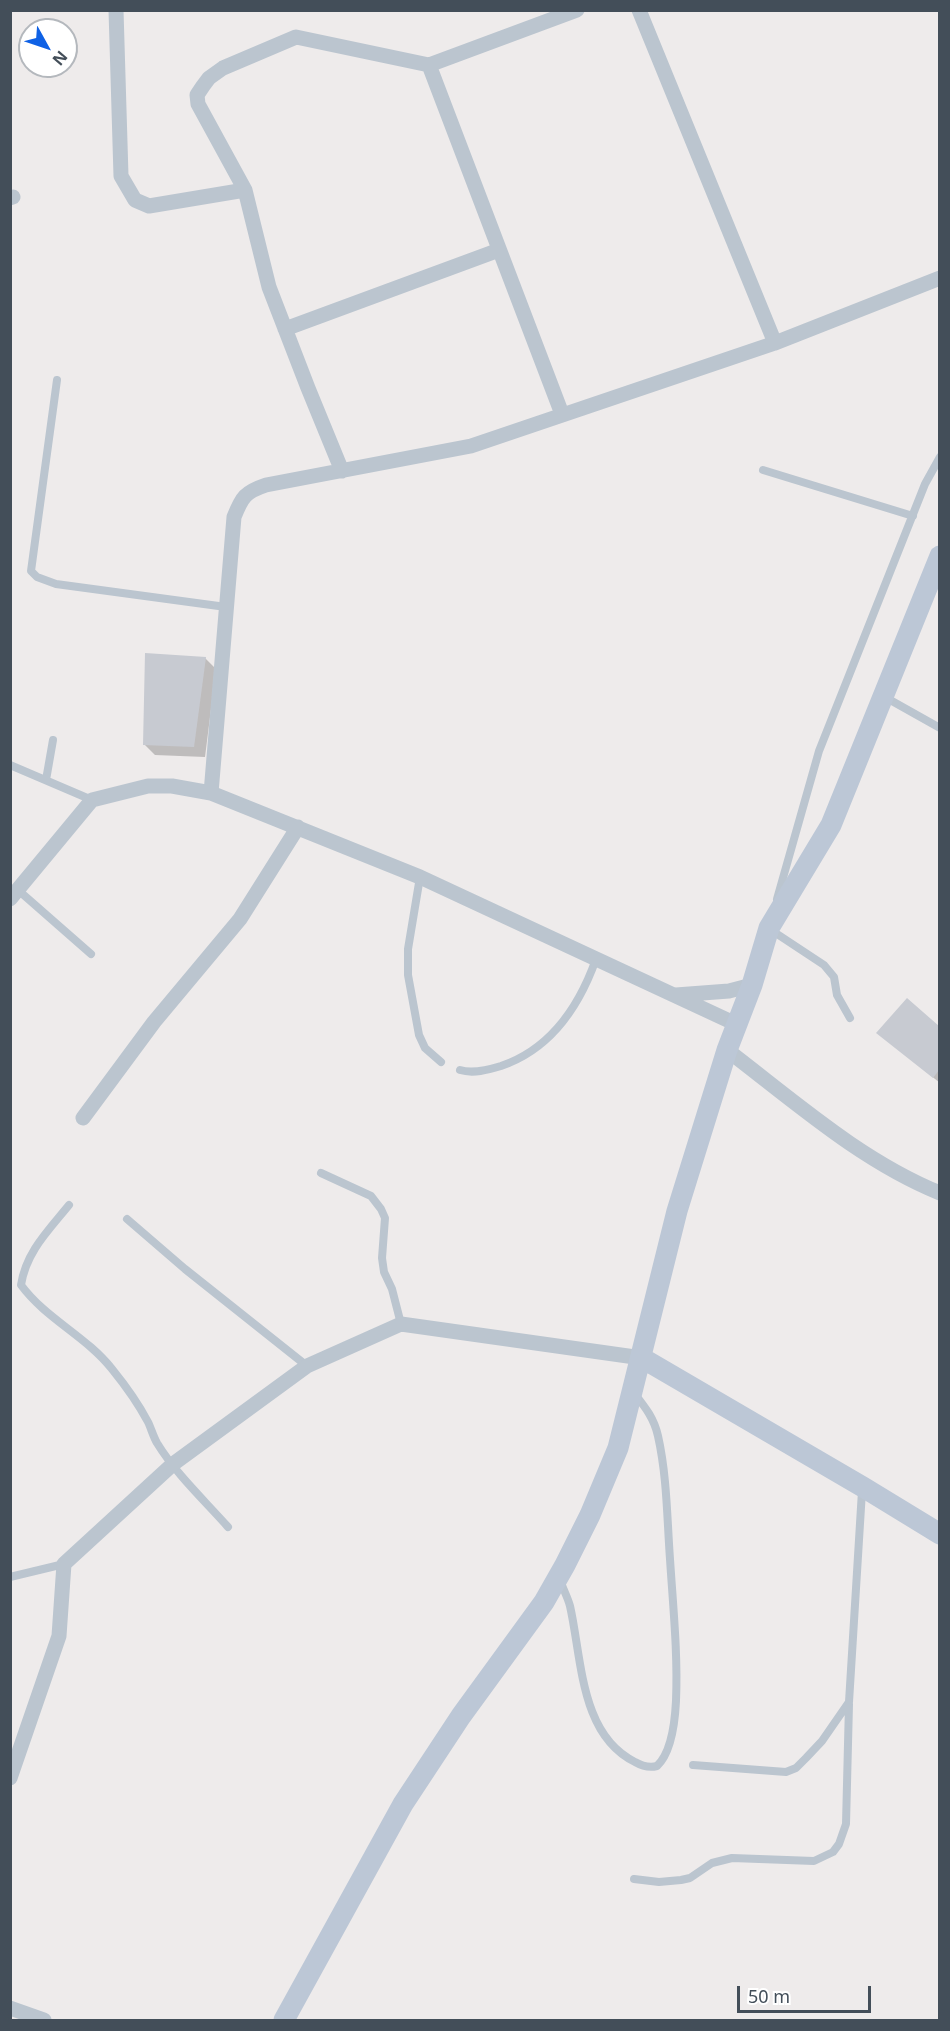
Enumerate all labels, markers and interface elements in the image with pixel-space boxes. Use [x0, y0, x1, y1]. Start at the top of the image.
north arrow [18, 18, 78, 78]
text: N [48, 46, 73, 70]
scale bar [740, 1974, 874, 2012]
text: 50 m [748, 1984, 790, 2008]

